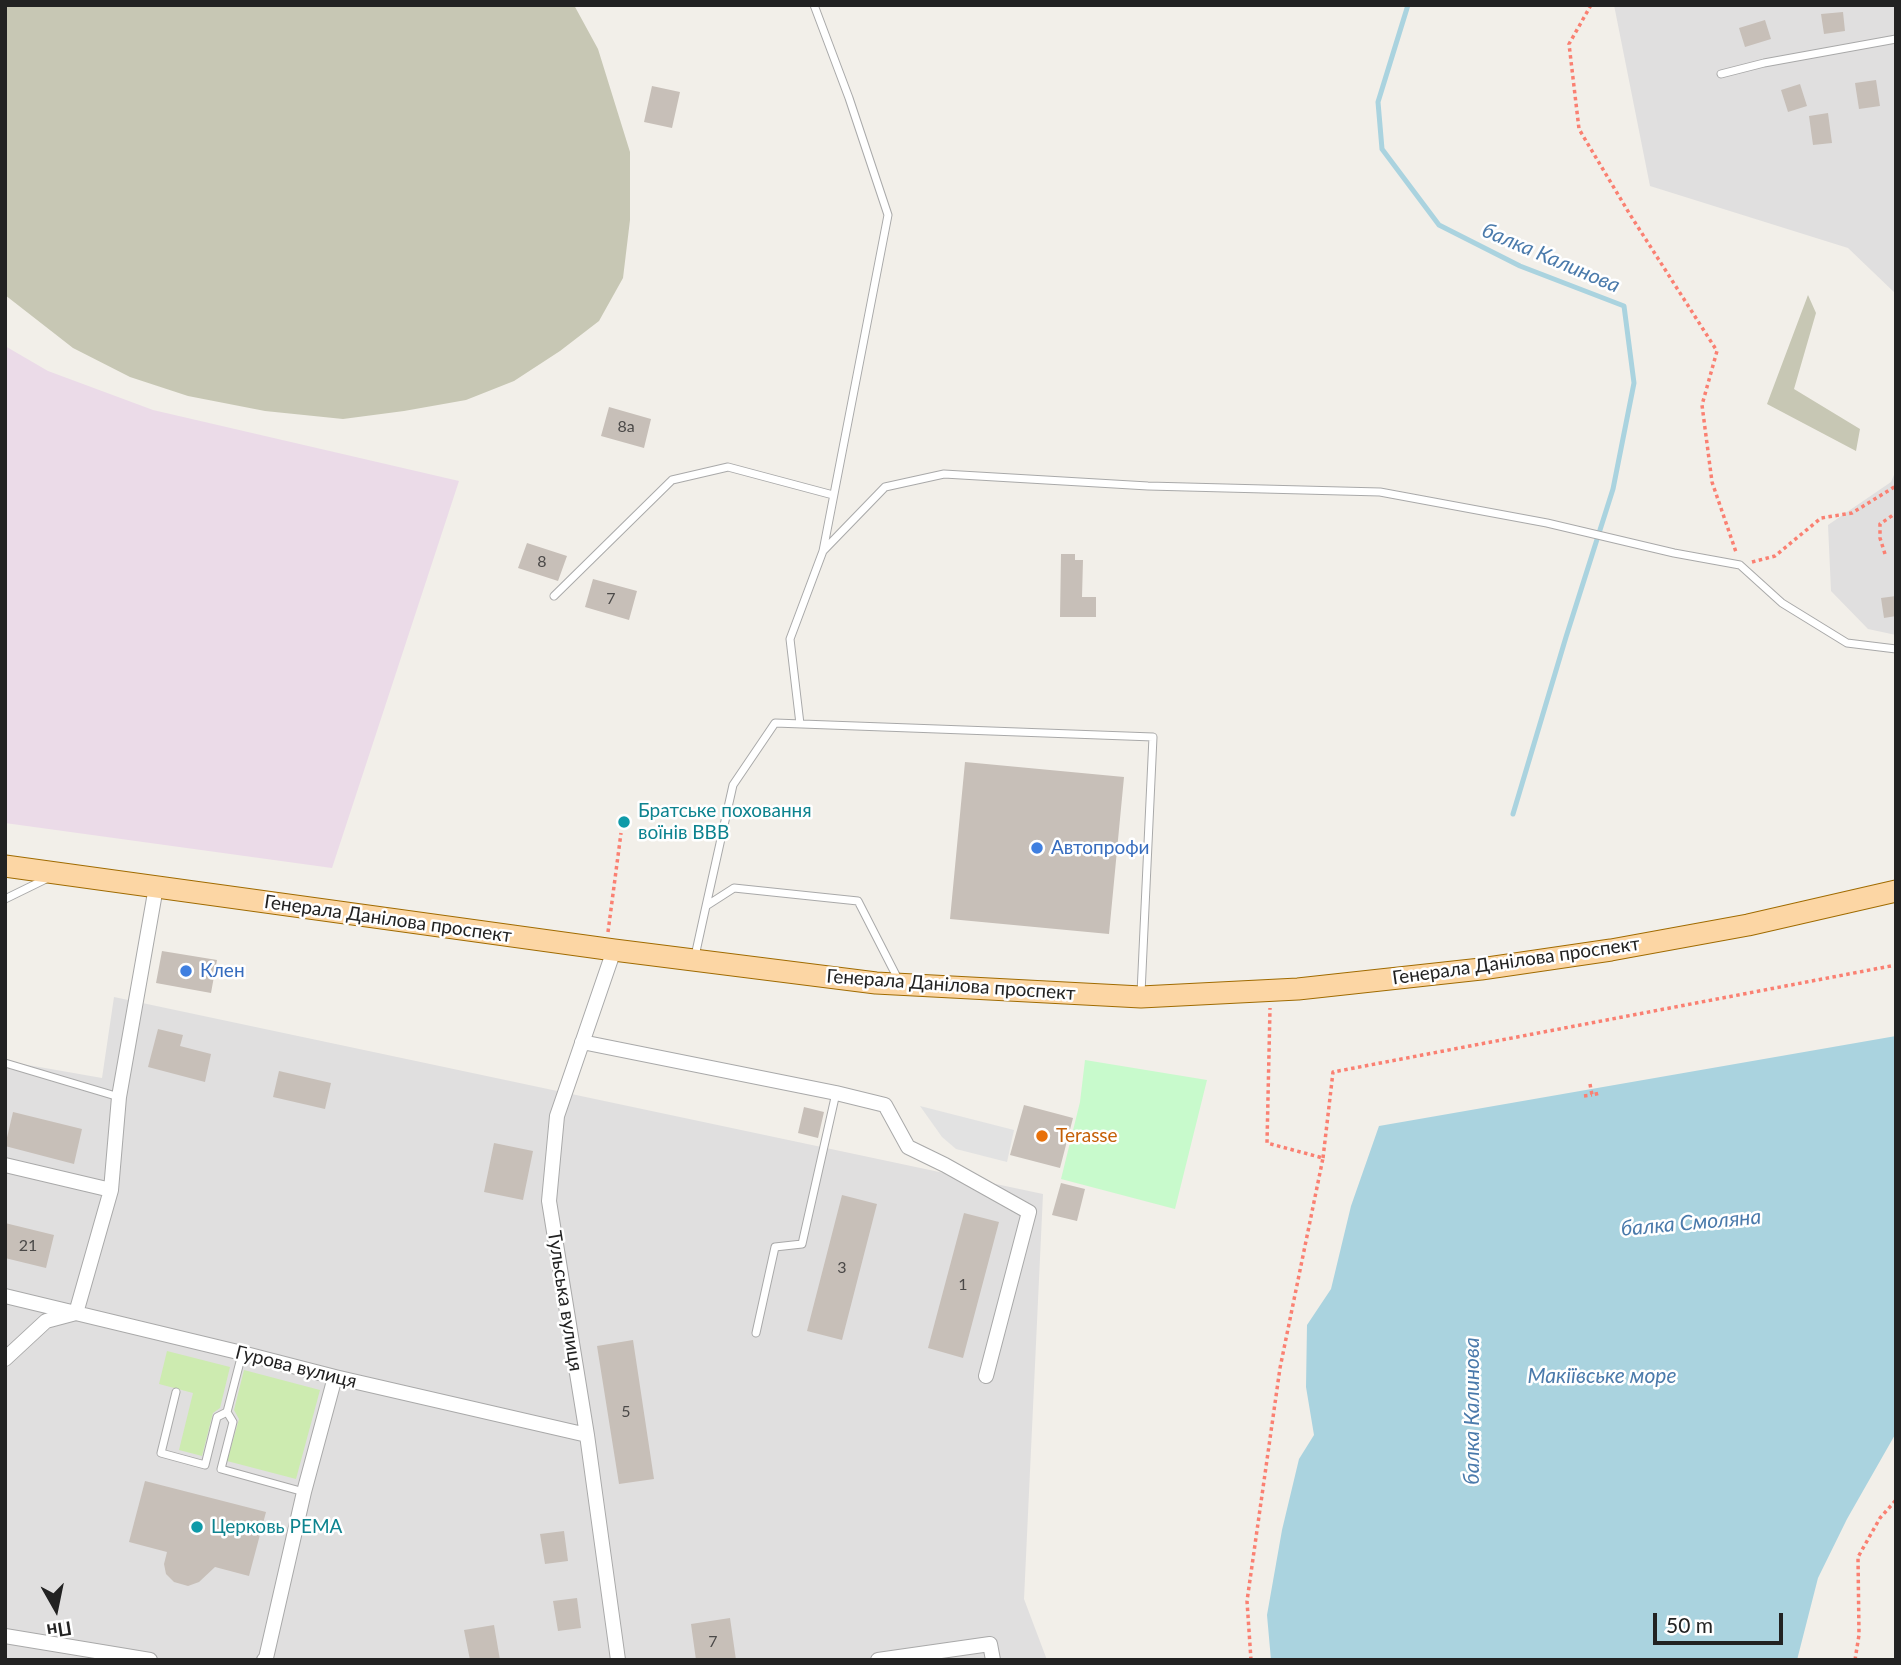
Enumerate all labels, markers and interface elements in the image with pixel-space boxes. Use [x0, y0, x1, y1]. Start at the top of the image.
water label: балка Калинова [1478, 218, 1624, 298]
house number: 8а [617, 417, 635, 437]
house number: 8 [537, 552, 547, 572]
house number: 7 [606, 589, 616, 609]
place label: Братське поховання воїнів ВВВ [638, 800, 812, 844]
marker: Братське поховання воїнів ВВВ [616, 814, 632, 830]
place label: Автопрофи [1051, 837, 1149, 859]
marker: Автопрофи [1029, 840, 1045, 856]
street label: Генерала Данілова проспект [263, 890, 513, 948]
street label: Генерала Данілова проспект [1391, 932, 1641, 990]
place label: Клен [200, 960, 245, 982]
marker: Клен [178, 963, 194, 979]
street label: Генерала Данілова проспект [826, 965, 1076, 1005]
place label: Terasse [1056, 1125, 1118, 1147]
marker: Terasse [1034, 1128, 1050, 1144]
water label: балка Смоляна [1620, 1204, 1762, 1242]
street label: Тульська вулиця [543, 1229, 587, 1373]
house number: 21 [19, 1236, 37, 1256]
house number: 3 [837, 1258, 847, 1278]
house number: 1 [958, 1275, 968, 1295]
water label: балка Калинова [1459, 1337, 1485, 1485]
street label: Гурова вулиця [233, 1341, 359, 1393]
water label: Макіївське море [1528, 1363, 1676, 1389]
house number: 5 [621, 1402, 631, 1422]
place label: Церковь РЕМА [211, 1516, 342, 1538]
marker: Церковь РЕМА [189, 1519, 205, 1535]
north arrow [21, 1574, 91, 1644]
scale bar [1656, 1598, 1786, 1642]
text: 50 m [1666, 1612, 1713, 1637]
text: Пн [45, 1617, 73, 1644]
house number: 7 [708, 1632, 718, 1652]

